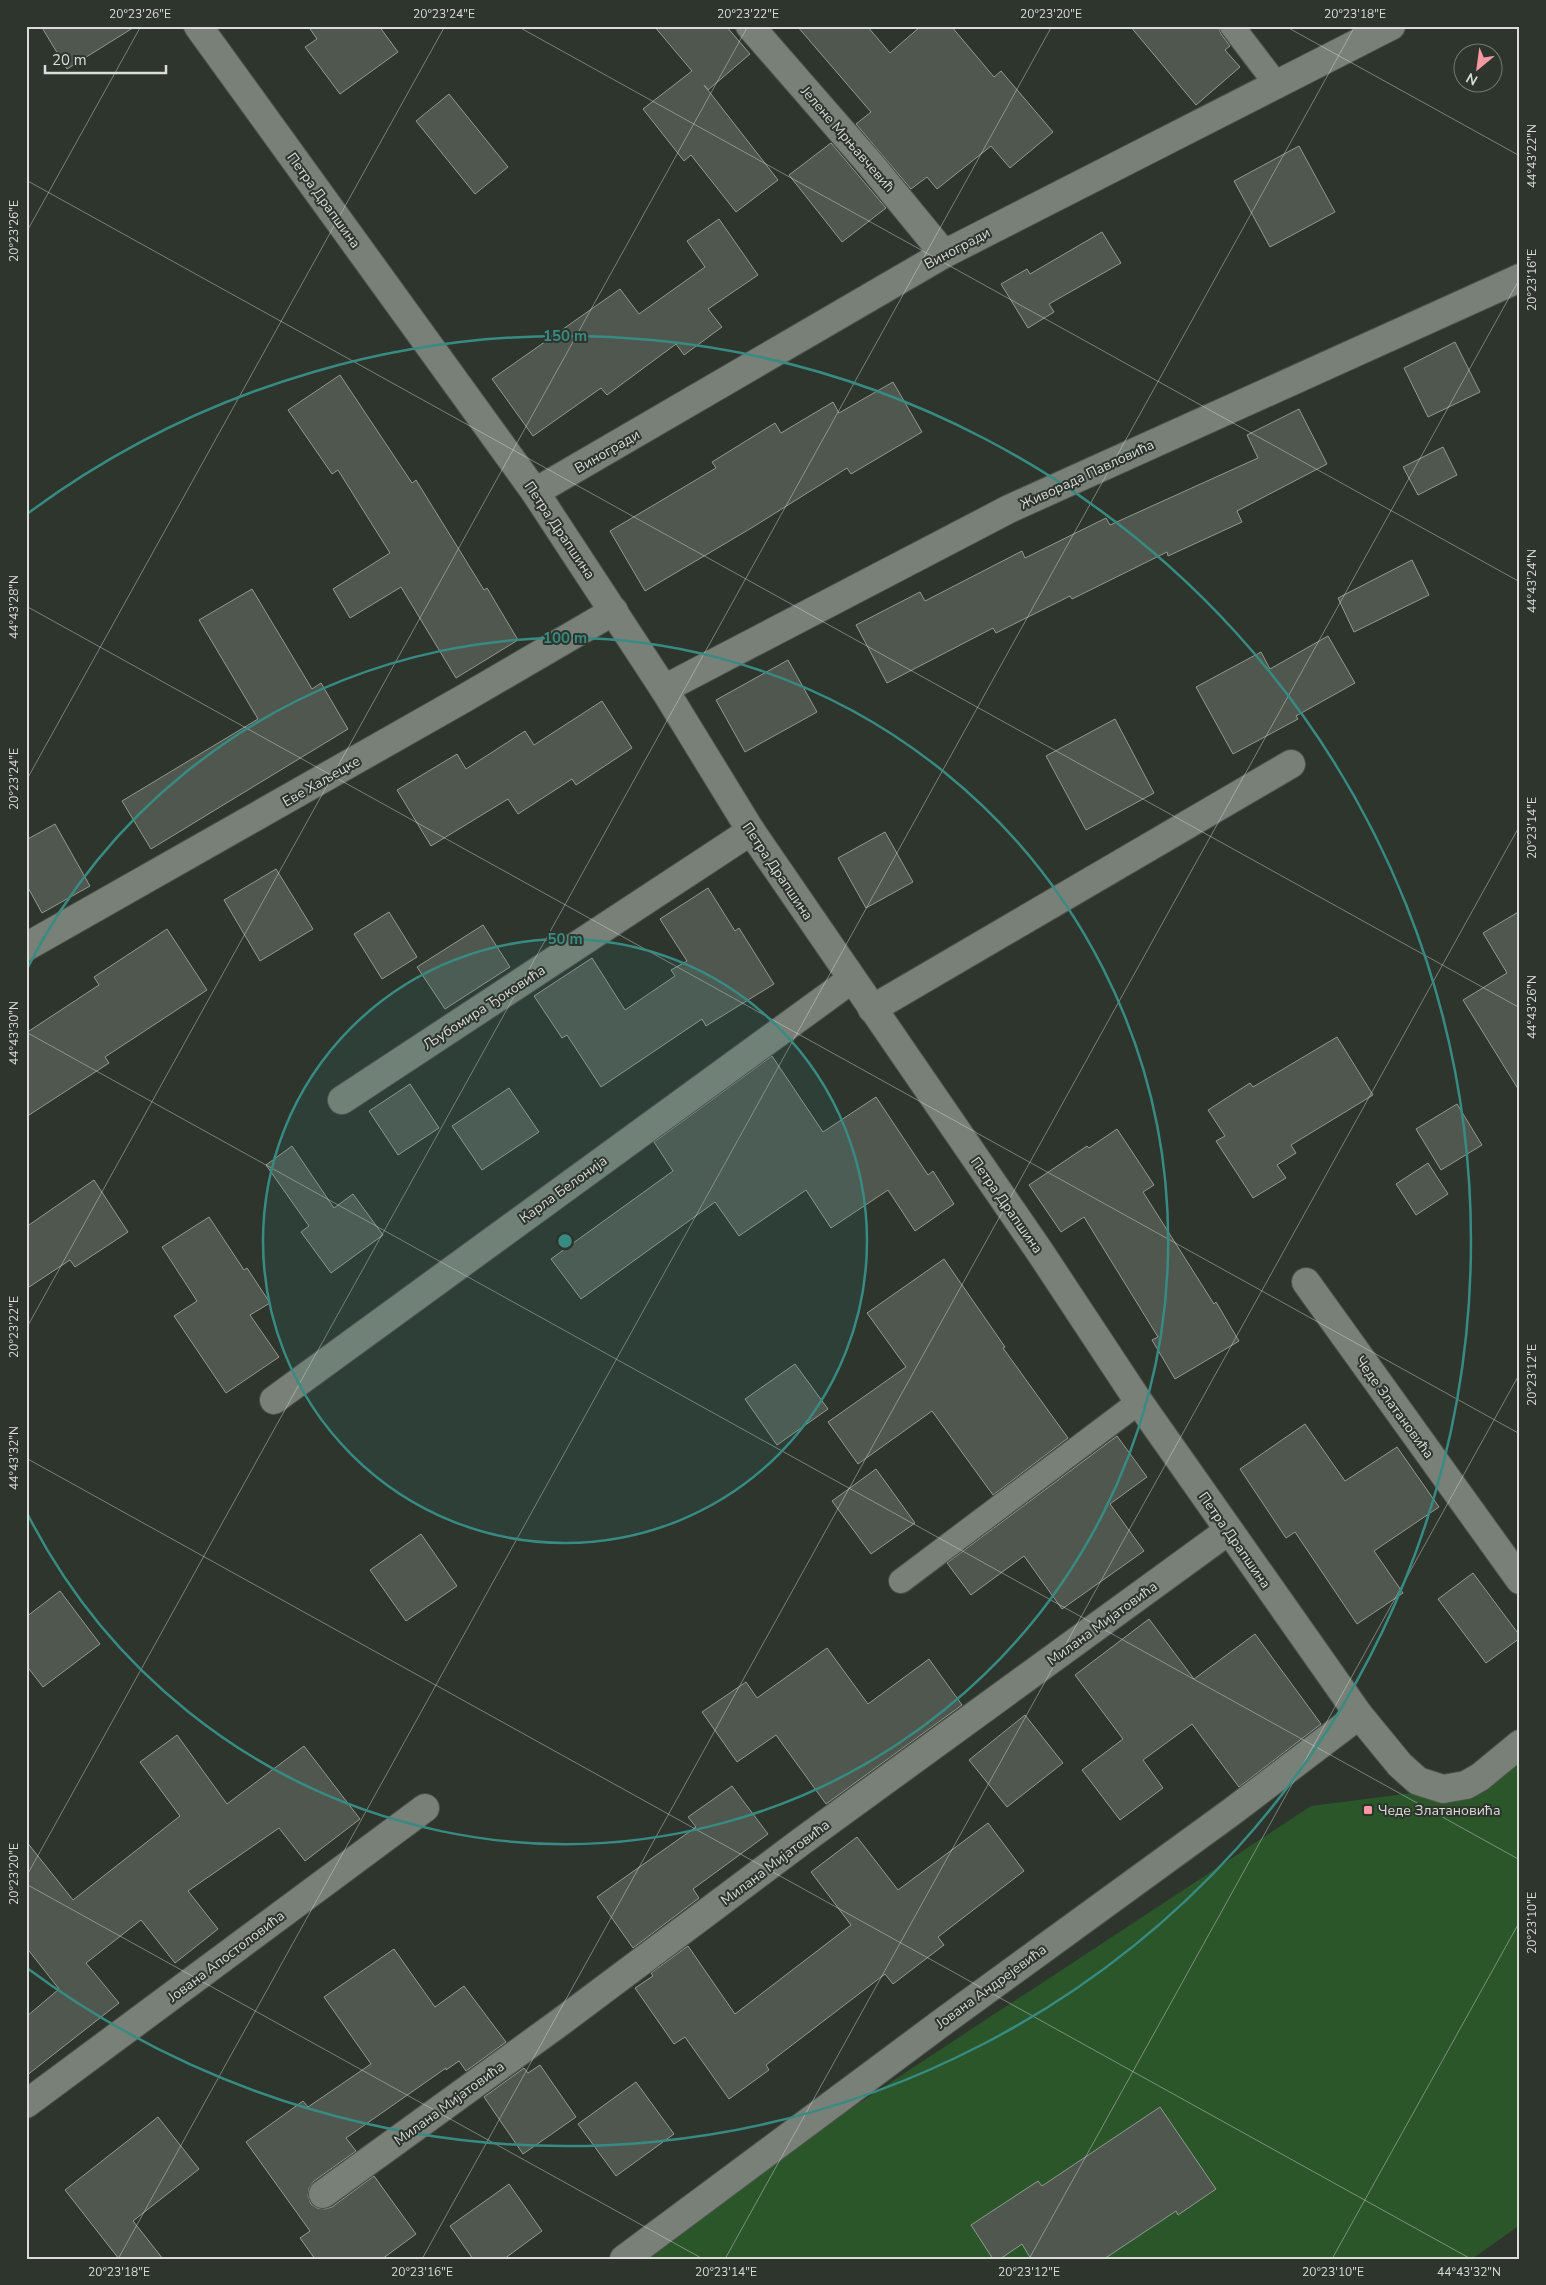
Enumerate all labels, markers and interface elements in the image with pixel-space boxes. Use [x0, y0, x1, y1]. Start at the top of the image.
text: 20°23'26"E [109, 6, 171, 22]
text: 20°23'24"E [413, 6, 475, 22]
text: 20°23'22"E [717, 6, 779, 22]
text: 20°23'20"E [1020, 6, 1082, 22]
text: 20°23'18"E [1324, 6, 1386, 22]
scale bar [45, 42, 166, 74]
north arrow [1454, 42, 1504, 92]
text: 20 m [52, 50, 87, 70]
text: N [1463, 68, 1481, 90]
street label: Јелене Мрњавчевић [796, 82, 899, 196]
text: 44°43'22"N [1524, 124, 1540, 188]
street label: Петра Драпшина [282, 149, 365, 252]
text: 20°23'26"E [6, 200, 22, 262]
street label: Виногради [921, 223, 994, 274]
text: 20°23'16"E [1524, 249, 1540, 311]
text: 150 m [543, 326, 587, 346]
street label: Виногради [571, 425, 643, 478]
street label: Живорада Павловића [1017, 435, 1157, 514]
street label: Петра Драпшина [520, 478, 599, 583]
text: 44°43'24"N [1524, 549, 1540, 613]
text: 44°43'28"N [6, 575, 22, 639]
text: 100 m [543, 628, 587, 648]
text: 20°23'24"E [6, 748, 22, 810]
street label: Еве Хаљецке [279, 752, 364, 811]
text: 20°23'14"E [1524, 797, 1540, 859]
street label: Петра Драпшина [738, 819, 817, 924]
text: 50 m [547, 929, 583, 949]
street label: Љубомира Ђоковића [419, 961, 549, 1054]
text: 44°43'26"N [1524, 975, 1540, 1039]
text: 44°43'30"N [6, 1001, 22, 1065]
street label: Карла Белонија [516, 1151, 611, 1228]
street label: Петра Драпшина [966, 1153, 1047, 1257]
centre of rings [556, 1232, 574, 1250]
text: 20°23'22"E [6, 1296, 22, 1358]
text: 20°23'12"E [1524, 1344, 1540, 1406]
street label: Чеде Златановића [1351, 1352, 1438, 1462]
text: 44°43'32"N [6, 1426, 22, 1490]
street label: Петра Драпшина [1194, 1488, 1275, 1592]
street label: Милана Мијатовића [1043, 1577, 1161, 1670]
place label: Чеде Златановића [1378, 1801, 1500, 1820]
marker: Чеде Златановића [1362, 1804, 1374, 1816]
street label: Милана Мијатовића [717, 1815, 834, 1910]
text: 20°23'20"E [6, 1843, 22, 1905]
text: 20°23'10"E [1524, 1892, 1540, 1954]
street label: Јована Апостоловића [163, 1906, 288, 2007]
street label: Јована Андрејевића [931, 1940, 1050, 2034]
street label: Милана Мијатовића [390, 2057, 508, 2150]
text: 20°23'18"E [88, 2264, 150, 2280]
text: 20°23'16"E [391, 2264, 453, 2280]
text: 20°23'14"E [695, 2264, 757, 2280]
text: 20°23'12"E [998, 2264, 1060, 2280]
text: 20°23'10"E [1302, 2264, 1364, 2280]
text: 44°43'32"N [1437, 2264, 1501, 2280]

